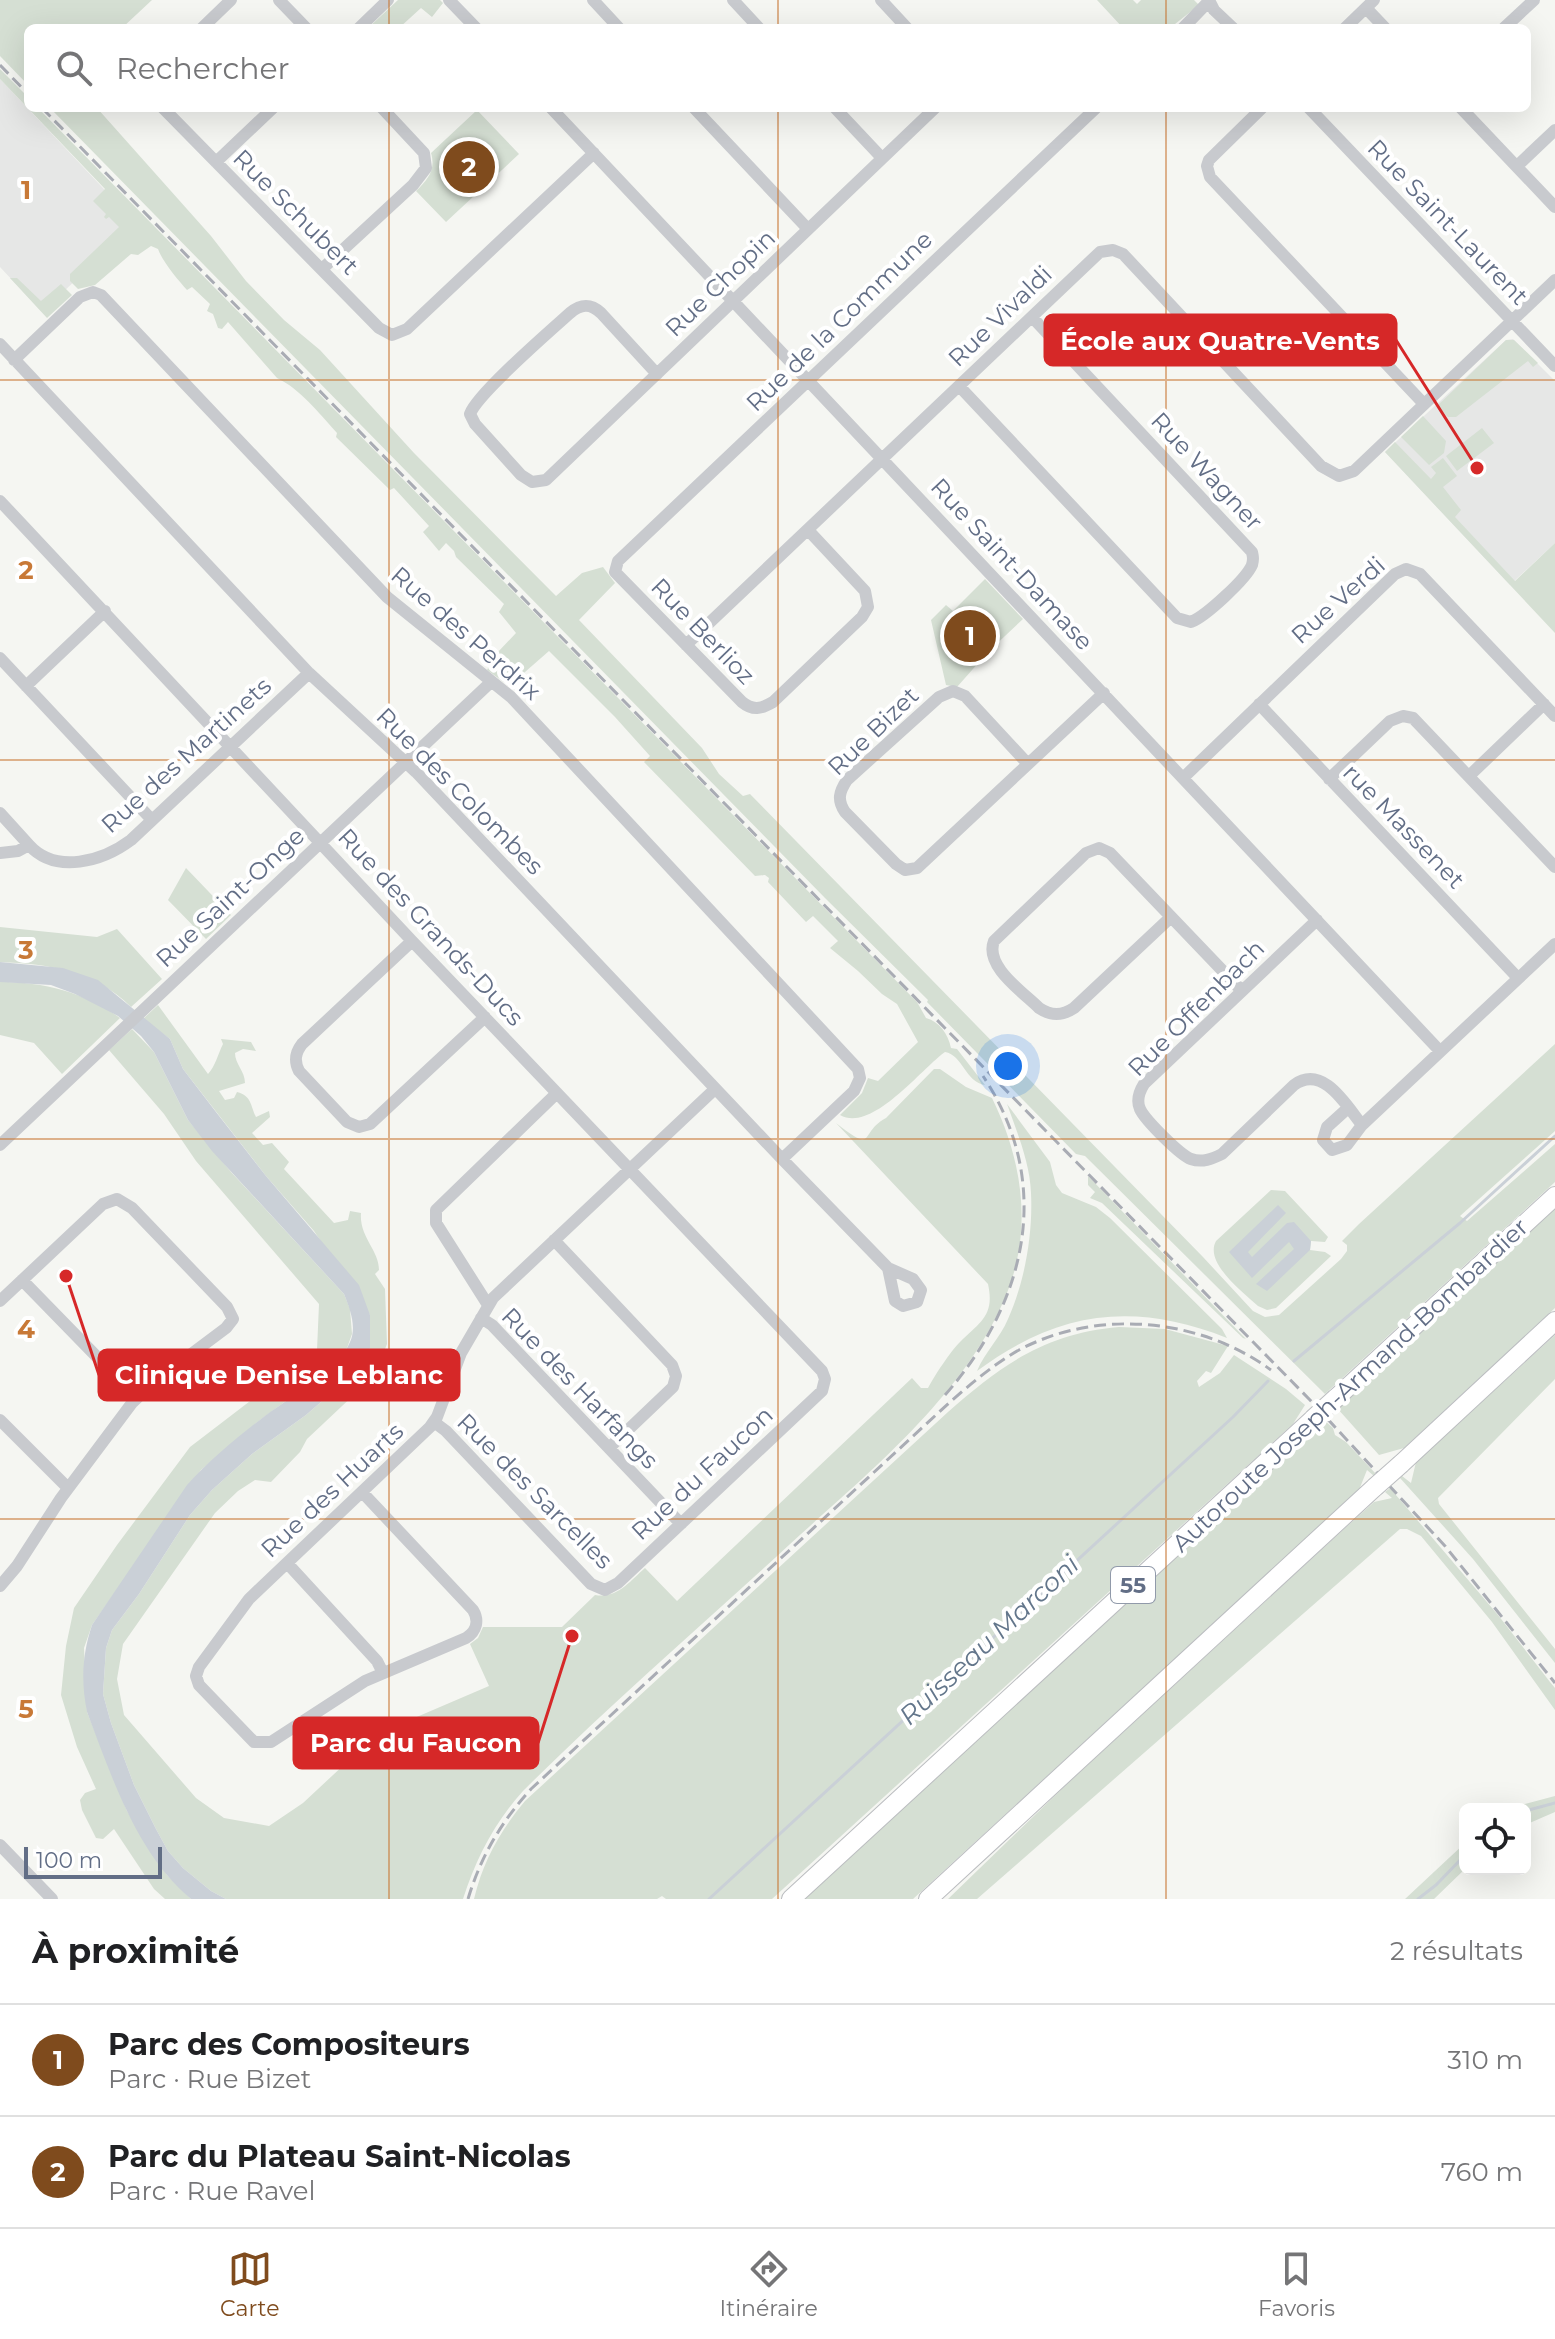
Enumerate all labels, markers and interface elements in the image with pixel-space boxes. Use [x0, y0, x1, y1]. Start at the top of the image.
search box [24, 24, 1531, 112]
icon: search [52, 46, 96, 90]
text: Rechercher [116, 50, 290, 87]
street label: Rue Saint-Laurent [1362, 133, 1535, 311]
pin: 2 [443, 137, 495, 197]
street label: Rue Schubert [227, 143, 365, 281]
text: 1 [21, 174, 31, 206]
street label: Rue Chopin [659, 223, 781, 343]
street label: Rue de la Commune [740, 225, 938, 417]
street label: Rue Vivaldi [942, 259, 1058, 373]
callout: École aux Quatre-Vents [1045, 315, 1396, 365]
text: École aux Quatre-Vents [1060, 325, 1380, 357]
street label: Rue Wagner [1145, 406, 1269, 536]
street label: Rue Saint-Damase [925, 472, 1099, 656]
street label: Rue Verdi [1285, 550, 1391, 650]
text: 2 [18, 554, 34, 586]
street label: Rue des Perdrix [385, 560, 547, 706]
street label: Rue Berlioz [645, 572, 761, 690]
pin: 1 [944, 606, 996, 666]
street label: Rue des Martinets [95, 671, 277, 839]
street label: Rue Bizet [822, 680, 925, 781]
street label: Rue des Colombes [371, 702, 549, 880]
street label: rue Massenet [1337, 758, 1471, 895]
street label: Rue Saint-Onge [150, 821, 310, 973]
street label: Rue des Grands-Ducs [332, 822, 530, 1032]
text: 3 [17, 934, 34, 966]
street label: Rue Offenbach [1122, 934, 1270, 1082]
your location [988, 1046, 1028, 1086]
street label: Autoroute Joseph-Armand-Bombardier [1166, 1212, 1534, 1558]
street label: Rue des Harfangs [496, 1301, 664, 1475]
text: 4 [17, 1313, 35, 1345]
callout: Clinique Denise Leblanc [99, 1350, 459, 1400]
text: Clinique Denise Leblanc [115, 1359, 443, 1391]
street label: Rue du Faucon [625, 1400, 779, 1546]
street label: Rue des Sarcelles [451, 1407, 619, 1575]
street label: Rue des Huarts [255, 1417, 409, 1563]
water label: Ruisseau Marconi [892, 1548, 1086, 1732]
road number: 55 [1111, 1567, 1155, 1603]
text: 5 [18, 1693, 34, 1725]
callout: Parc du Faucon [294, 1718, 538, 1768]
text: Parc du Faucon [310, 1727, 522, 1759]
map controls [1459, 1803, 1531, 1875]
button: locate [1459, 1803, 1531, 1875]
scale bar [24, 1843, 162, 1879]
text: 100 m [36, 1847, 102, 1874]
text: À proximité [32, 1930, 239, 1972]
text: 2 résultats [1390, 1935, 1523, 1967]
text: Parc des Compositeurs [108, 2026, 470, 2063]
text: 1 [53, 2044, 63, 2076]
text: 310 m [1447, 2044, 1523, 2076]
text: Parc · Rue Bizet [108, 2063, 311, 2095]
text: Parc du Plateau Saint-Nicolas [108, 2138, 571, 2175]
text: 2 [50, 2156, 66, 2188]
text: 760 m [1441, 2156, 1523, 2188]
text: Parc · Rue Ravel [108, 2175, 315, 2207]
tab: Carte [220, 2247, 279, 2322]
tab: Itinéraire [720, 2247, 818, 2322]
tab: Favoris [1258, 2247, 1335, 2322]

